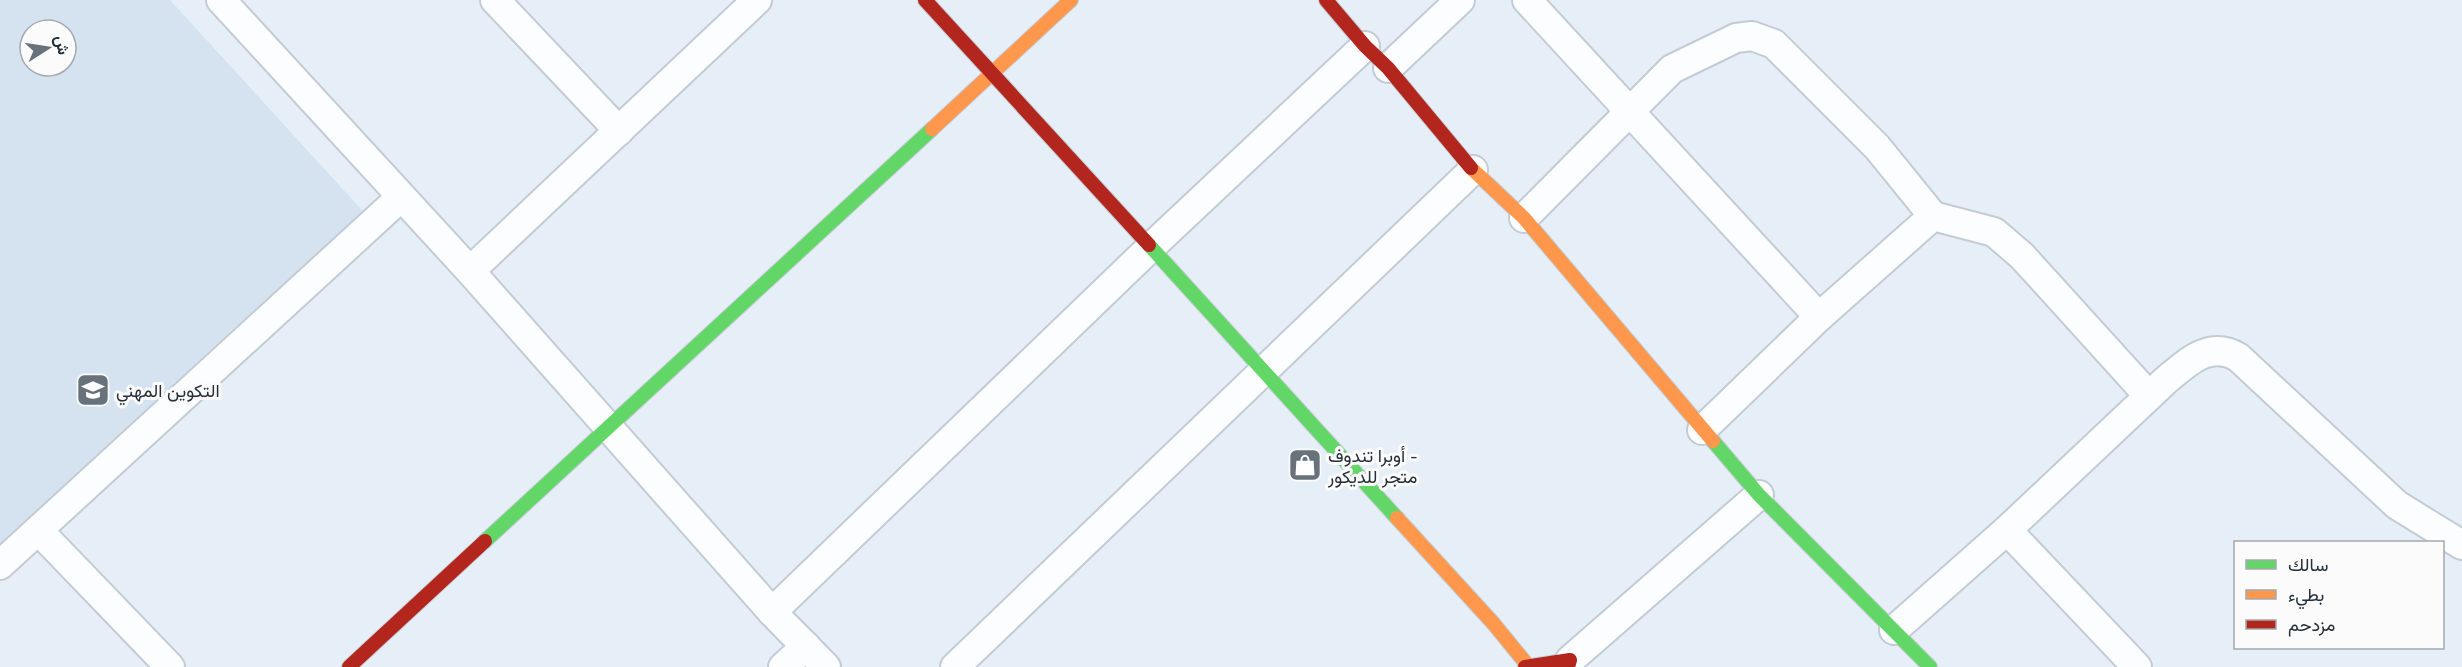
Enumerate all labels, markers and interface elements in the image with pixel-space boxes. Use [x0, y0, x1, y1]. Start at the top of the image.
north arrow [18, 18, 78, 78]
text: ش [50, 33, 74, 57]
school or university icon: التكوين المهني [75, 372, 111, 408]
place label: التكوين المهني [116, 379, 220, 406]
place label: أوبرا تندوف - متجر للديكور [1327, 444, 1418, 488]
shop icon: أوبرا تندوف - متجر للديكور [1287, 447, 1323, 483]
legend [2234, 541, 2444, 649]
text: سالك [2288, 553, 2328, 576]
text: بطيء [2288, 583, 2324, 610]
text: مزدحم [2288, 613, 2335, 637]

